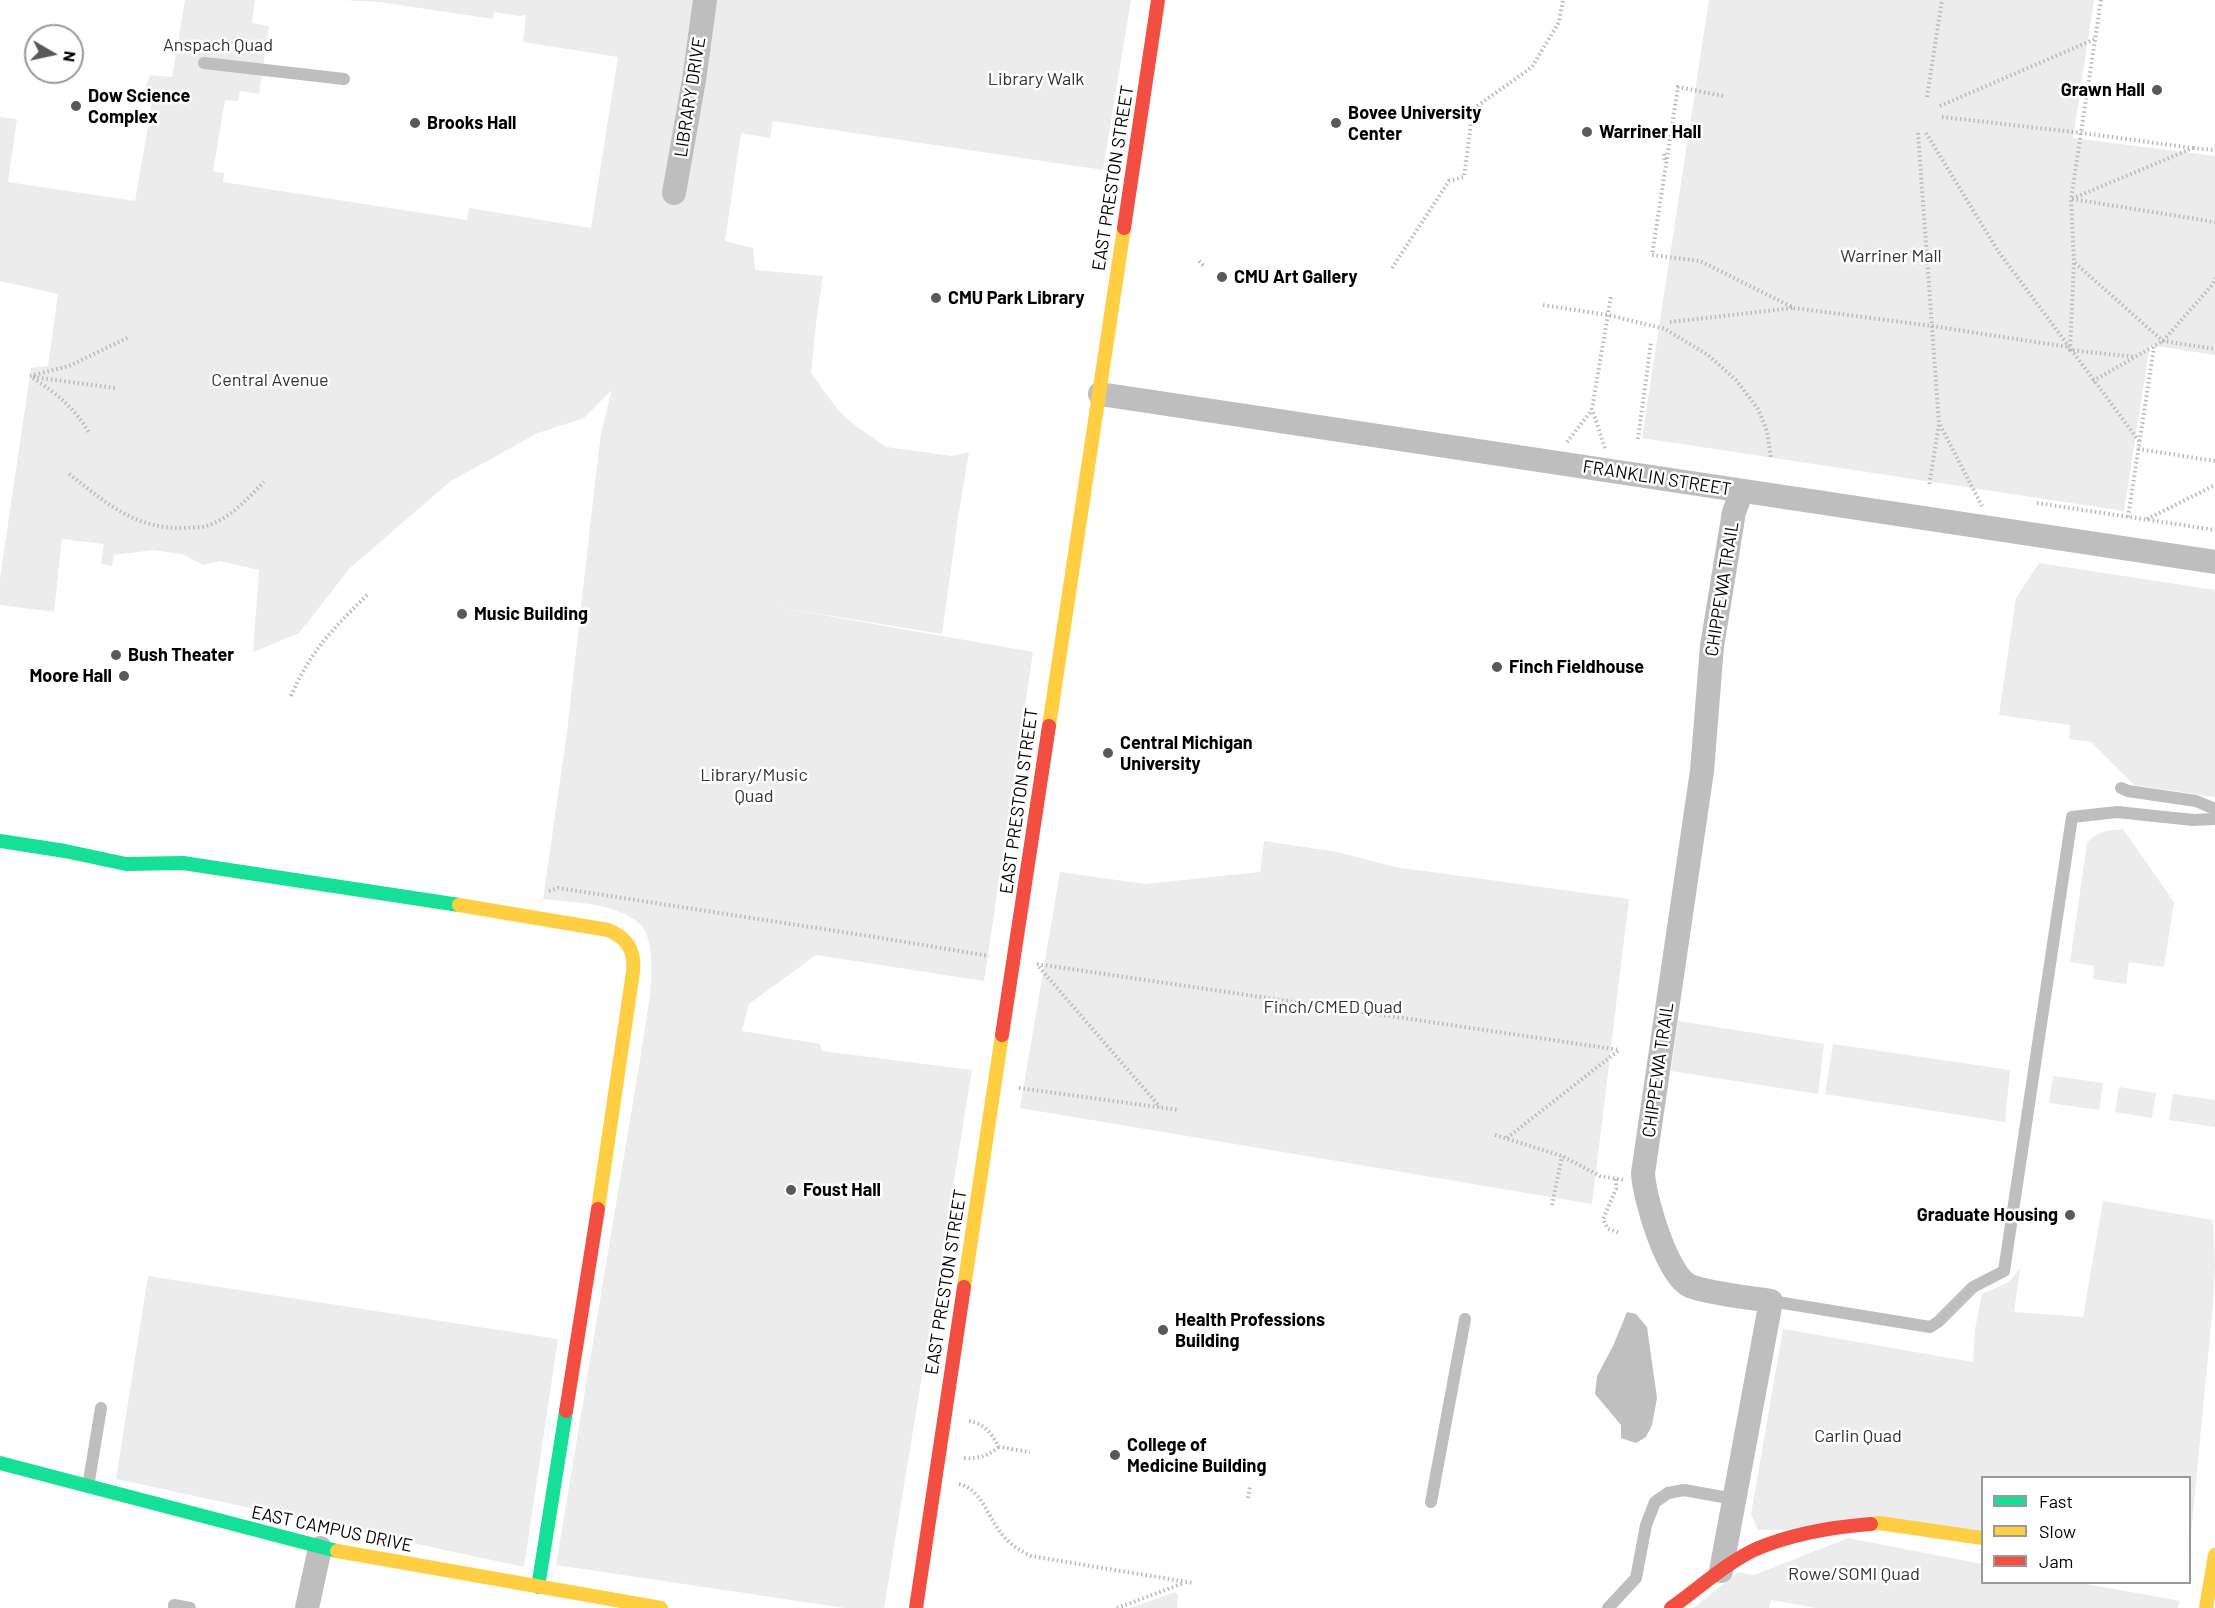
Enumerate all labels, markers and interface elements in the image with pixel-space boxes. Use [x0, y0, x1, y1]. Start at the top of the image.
north arrow [24, 24, 84, 84]
park label: Anspach Quad [163, 34, 273, 56]
street label: LIBRARY DRIVE [670, 35, 710, 159]
text: N [60, 50, 81, 63]
park label: Library Walk [988, 68, 1084, 90]
place label: Grawn Hall [2061, 79, 2145, 101]
marker: Grawn Hall [2150, 83, 2164, 97]
street label: EAST PRESTON STREET [1088, 84, 1138, 272]
place label: Dow Science Complex [88, 85, 190, 128]
marker: Dow Science Complex [69, 99, 83, 113]
place label: Bovee University Center [1348, 102, 1481, 144]
place label: Brooks Hall [427, 112, 516, 134]
marker: Brooks Hall [408, 116, 422, 130]
marker: Bovee University Center [1329, 116, 1343, 130]
place label: Warriner Hall [1599, 121, 1701, 143]
marker: Warriner Hall [1580, 125, 1594, 139]
park label: Warriner Mall [1840, 245, 1942, 267]
place label: CMU Art Gallery [1234, 266, 1357, 288]
marker: CMU Art Gallery [1215, 270, 1229, 284]
place label: CMU Park Library [948, 287, 1084, 309]
marker: CMU Park Library [929, 291, 943, 305]
park label: Central Avenue [211, 369, 329, 391]
street label: FRANKLIN STREET [1581, 456, 1733, 500]
street label: CHIPPEWA TRAIL [1701, 520, 1743, 658]
place label: Music Building [474, 603, 588, 625]
marker: Music Building [455, 607, 469, 621]
place label: Bush Theater [128, 644, 234, 666]
marker: Bush Theater [109, 648, 123, 662]
place label: Finch Fieldhouse [1509, 656, 1644, 678]
marker: Finch Fieldhouse [1490, 660, 1504, 674]
place label: Moore Hall [29, 665, 112, 687]
marker: Moore Hall [117, 669, 131, 683]
street label: EAST PRESTON STREET [995, 707, 1043, 895]
place label: Central Michigan University [1120, 732, 1253, 774]
marker: Central Michigan University [1101, 746, 1115, 760]
park label: Library/Music Quad [700, 764, 808, 806]
park label: Finch/CMED Quad [1264, 996, 1402, 1018]
street label: CHIPPEWA TRAIL [1638, 1001, 1678, 1139]
place label: Foust Hall [803, 1179, 881, 1201]
marker: Foust Hall [784, 1183, 798, 1197]
street label: EAST PRESTON STREET [921, 1188, 971, 1376]
place label: Graduate Housing [1917, 1204, 2058, 1226]
marker: Graduate Housing [2063, 1208, 2077, 1222]
place label: Health Professions Building [1175, 1309, 1325, 1352]
marker: Health Professions Building [1156, 1323, 1170, 1337]
park label: Carlin Quad [1814, 1425, 1902, 1447]
place label: College of Medicine Building [1127, 1434, 1266, 1476]
marker: College of Medicine Building [1108, 1448, 1122, 1462]
legend [1981, 1476, 2191, 1584]
text: Fast [2039, 1490, 2073, 1512]
street label: EAST CAMPUS DRIVE [249, 1501, 415, 1557]
text: Slow [2039, 1520, 2076, 1542]
text: Jam [2039, 1550, 2073, 1572]
park label: Rowe/SOMI Quad [1788, 1563, 1920, 1585]

